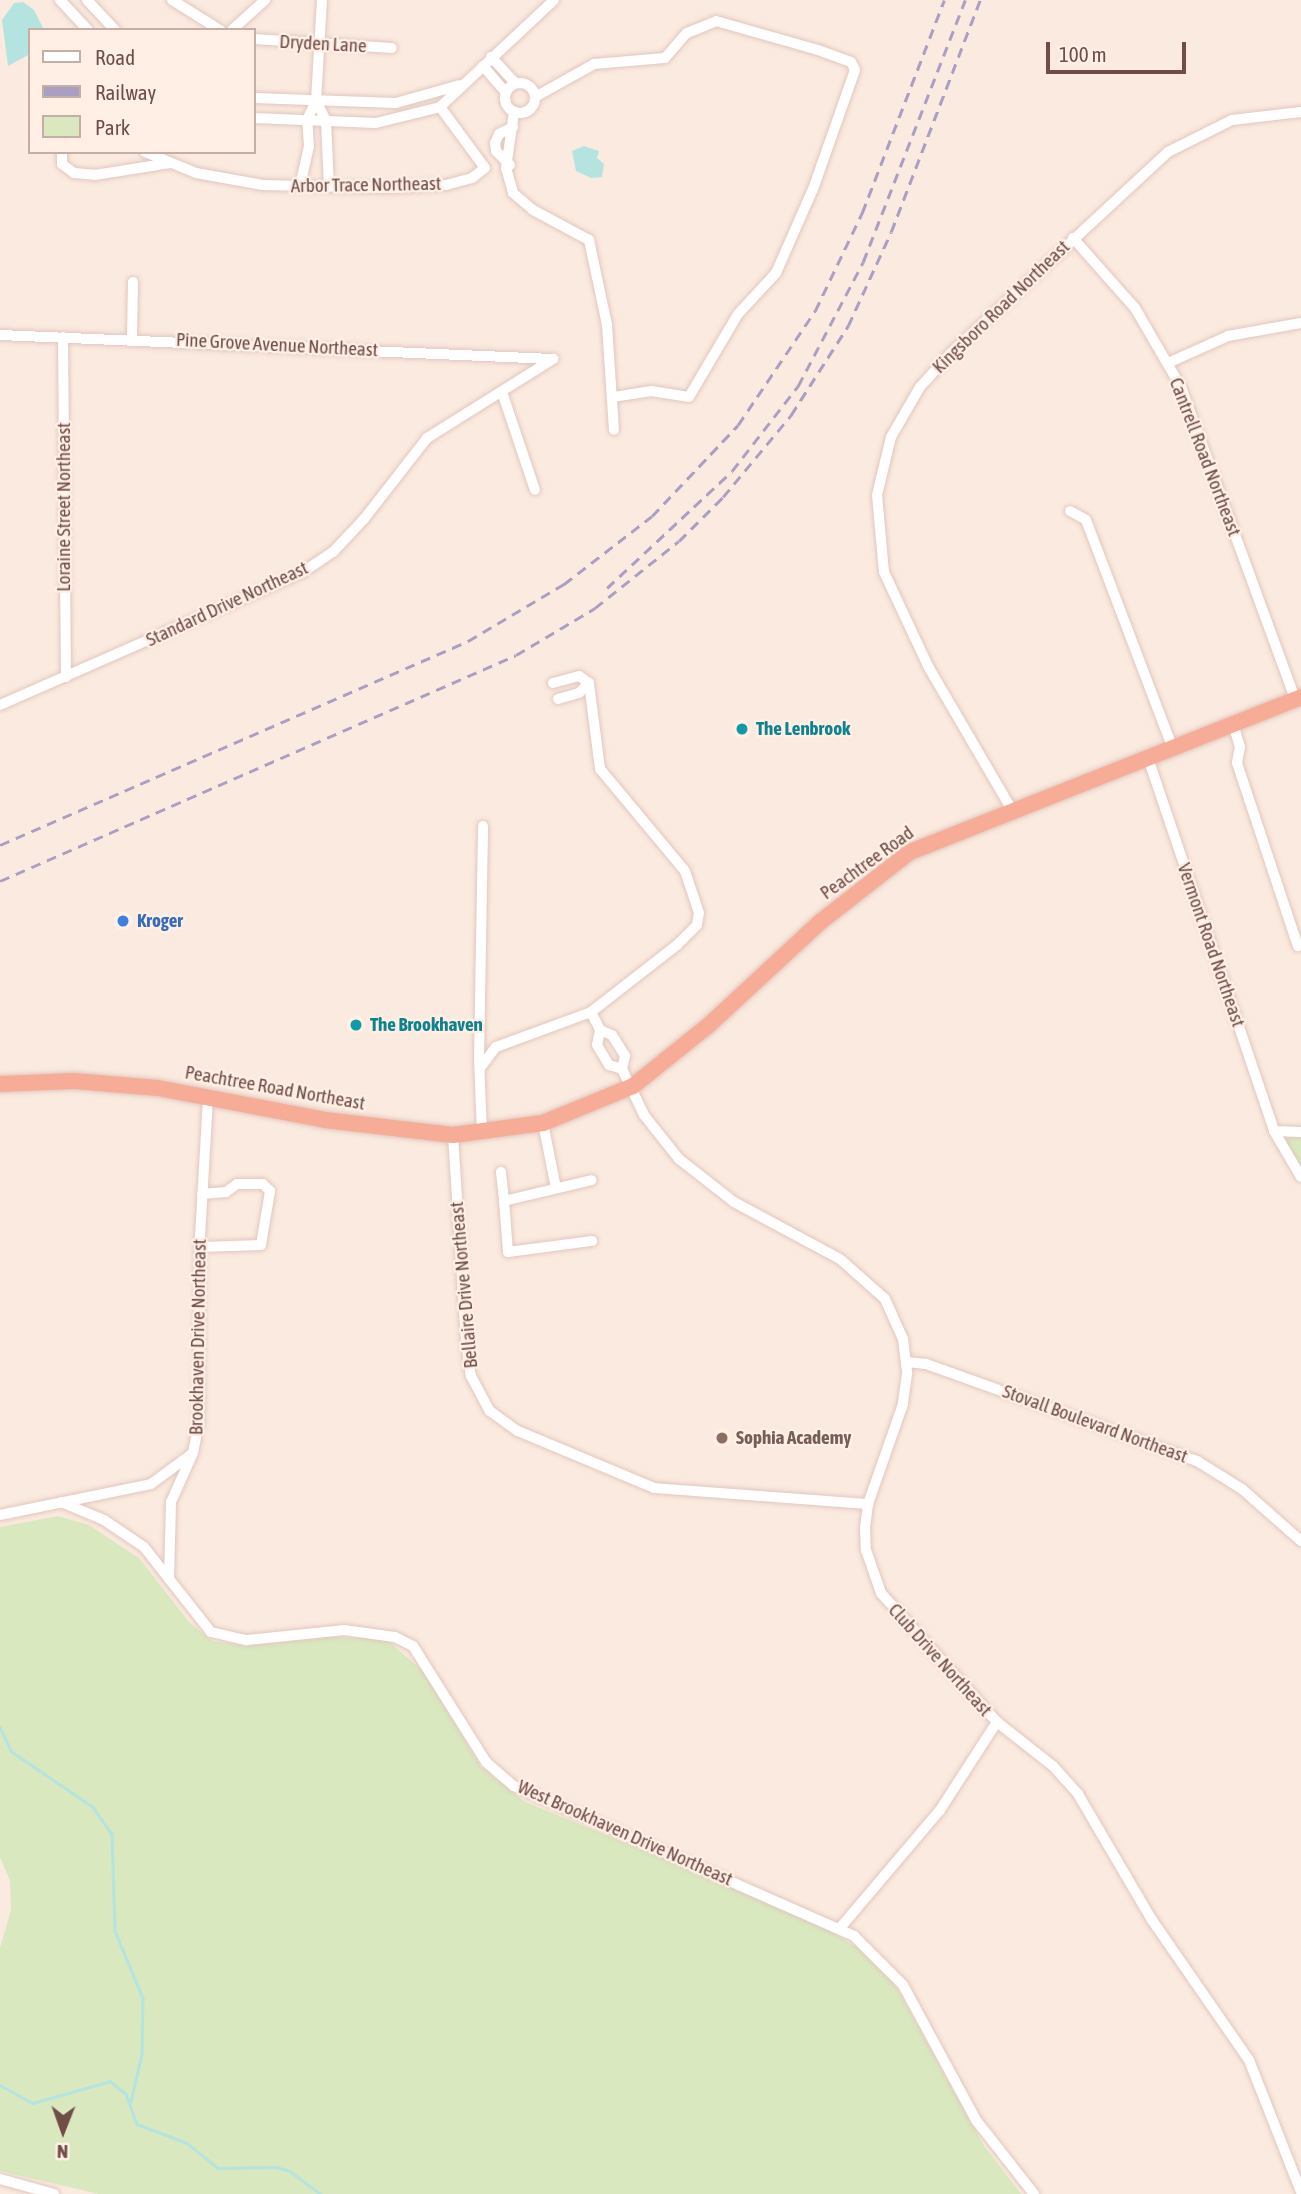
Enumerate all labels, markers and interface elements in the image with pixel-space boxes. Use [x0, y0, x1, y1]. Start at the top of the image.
legend [28, 28, 256, 154]
scale bar [1049, 28, 1189, 72]
street label: Dryden Lane [279, 30, 367, 58]
text: 100 m [1059, 42, 1107, 66]
text: Road [95, 45, 135, 69]
text: Railway [95, 80, 156, 104]
text: Park [95, 115, 130, 139]
street label: Arbor Trace Northeast [291, 172, 441, 198]
street label: Kingsboro Road Northeast [928, 236, 1074, 378]
street label: Pine Grove Avenue Northeast [175, 328, 379, 362]
street label: Cantrell Road Northeast [1164, 375, 1246, 539]
street label: Loraine Street Northeast [53, 422, 75, 592]
street label: Standard Drive Northeast [142, 556, 312, 652]
place label: The Lenbrook [756, 718, 850, 740]
marker: The Lenbrook [734, 721, 750, 737]
street label: Peachtree Road [816, 821, 918, 905]
street label: Vermont Road Northeast [1172, 860, 1250, 1030]
place label: Kroger [137, 910, 183, 932]
marker: Kroger [115, 913, 131, 929]
place label: The Brookhaven [370, 1014, 483, 1036]
marker: The Brookhaven [348, 1017, 364, 1033]
street label: Peachtree Road Northeast [183, 1061, 367, 1115]
street label: Bellaire Drive Northeast [445, 1201, 483, 1369]
street label: Brookhaven Drive Northeast [185, 1239, 211, 1435]
street label: Stovall Boulevard Northeast [999, 1380, 1191, 1468]
place label: Sophia Academy [736, 1427, 851, 1449]
marker: Sophia Academy [714, 1430, 730, 1446]
street label: Club Drive Northeast [883, 1599, 997, 1721]
street label: West Brookhaven Drive Northeast [514, 1775, 736, 1891]
north arrow [28, 2096, 98, 2166]
text: N [57, 2141, 68, 2163]

